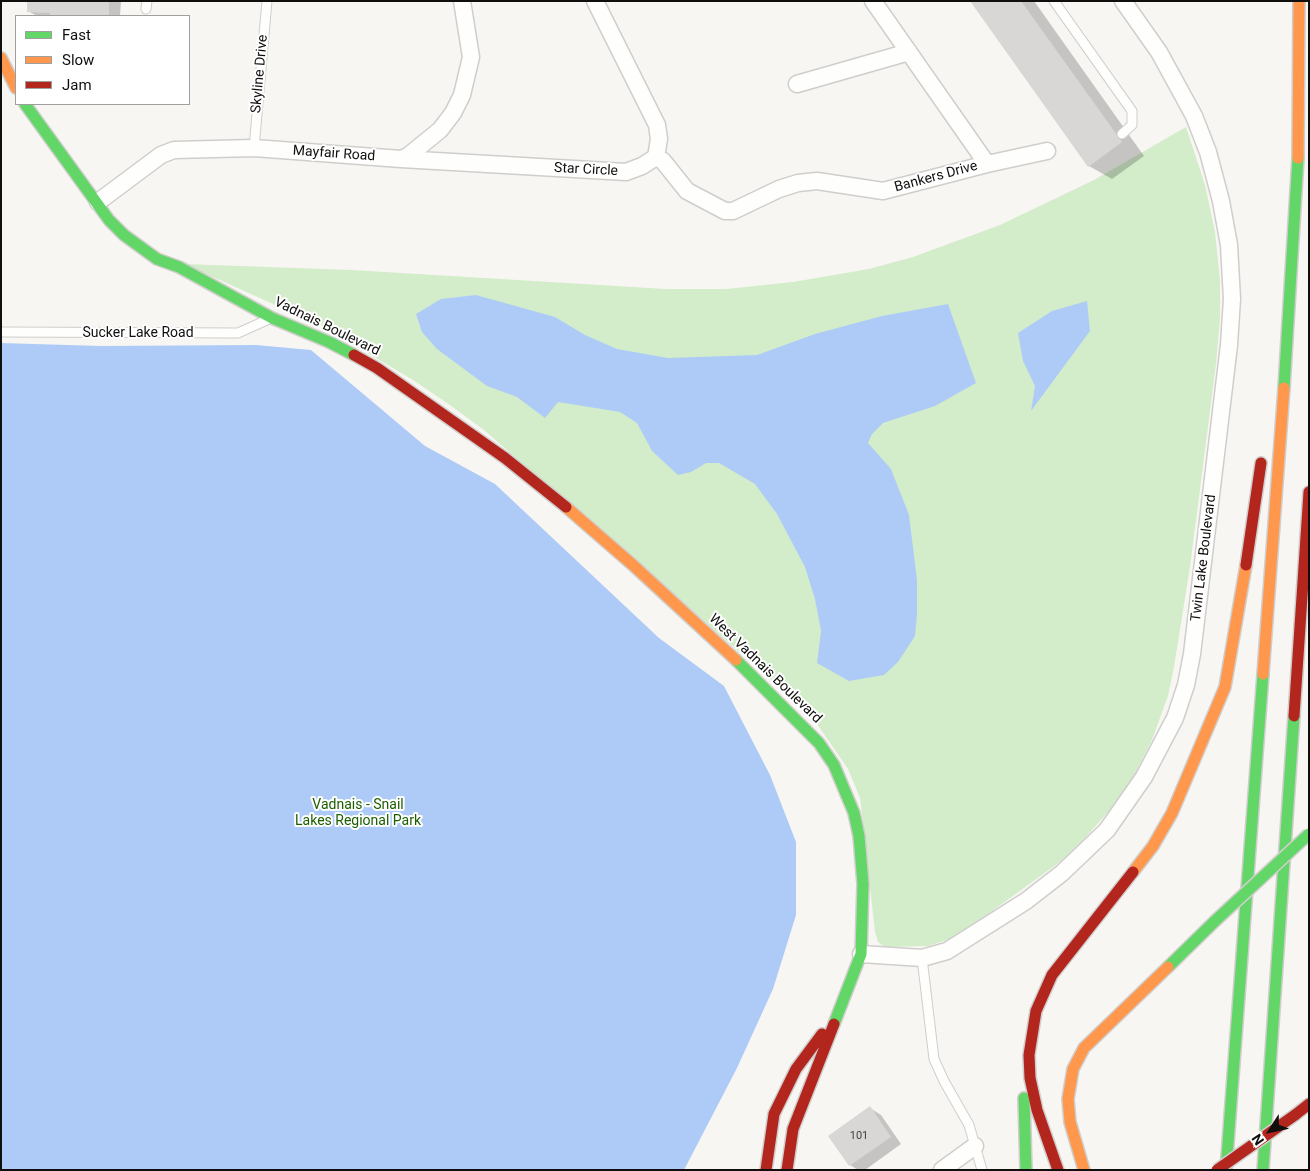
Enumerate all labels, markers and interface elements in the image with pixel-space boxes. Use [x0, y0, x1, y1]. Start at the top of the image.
legend [15, 15, 190, 105]
text: Fast [62, 26, 91, 44]
street label: Skyline Drive [248, 34, 272, 114]
text: Slow [62, 51, 94, 69]
text: Jam [62, 76, 92, 94]
street label: Mayfair Road [292, 143, 376, 165]
street label: Bankers Drive [893, 158, 979, 196]
street label: Star Circle [554, 160, 618, 180]
street label: Vadnais Boulevard [271, 294, 383, 360]
street label: Sucker Lake Road [82, 325, 194, 341]
street label: Twin Lake Boulevard [1188, 493, 1220, 623]
street label: West Vadnais Boulevard [705, 611, 825, 727]
park label: Vadnais - Snail Lakes Regional Park [295, 797, 421, 830]
north arrow [1245, 1106, 1295, 1156]
house number: 101 [850, 1129, 868, 1143]
text: N [1248, 1131, 1267, 1148]

